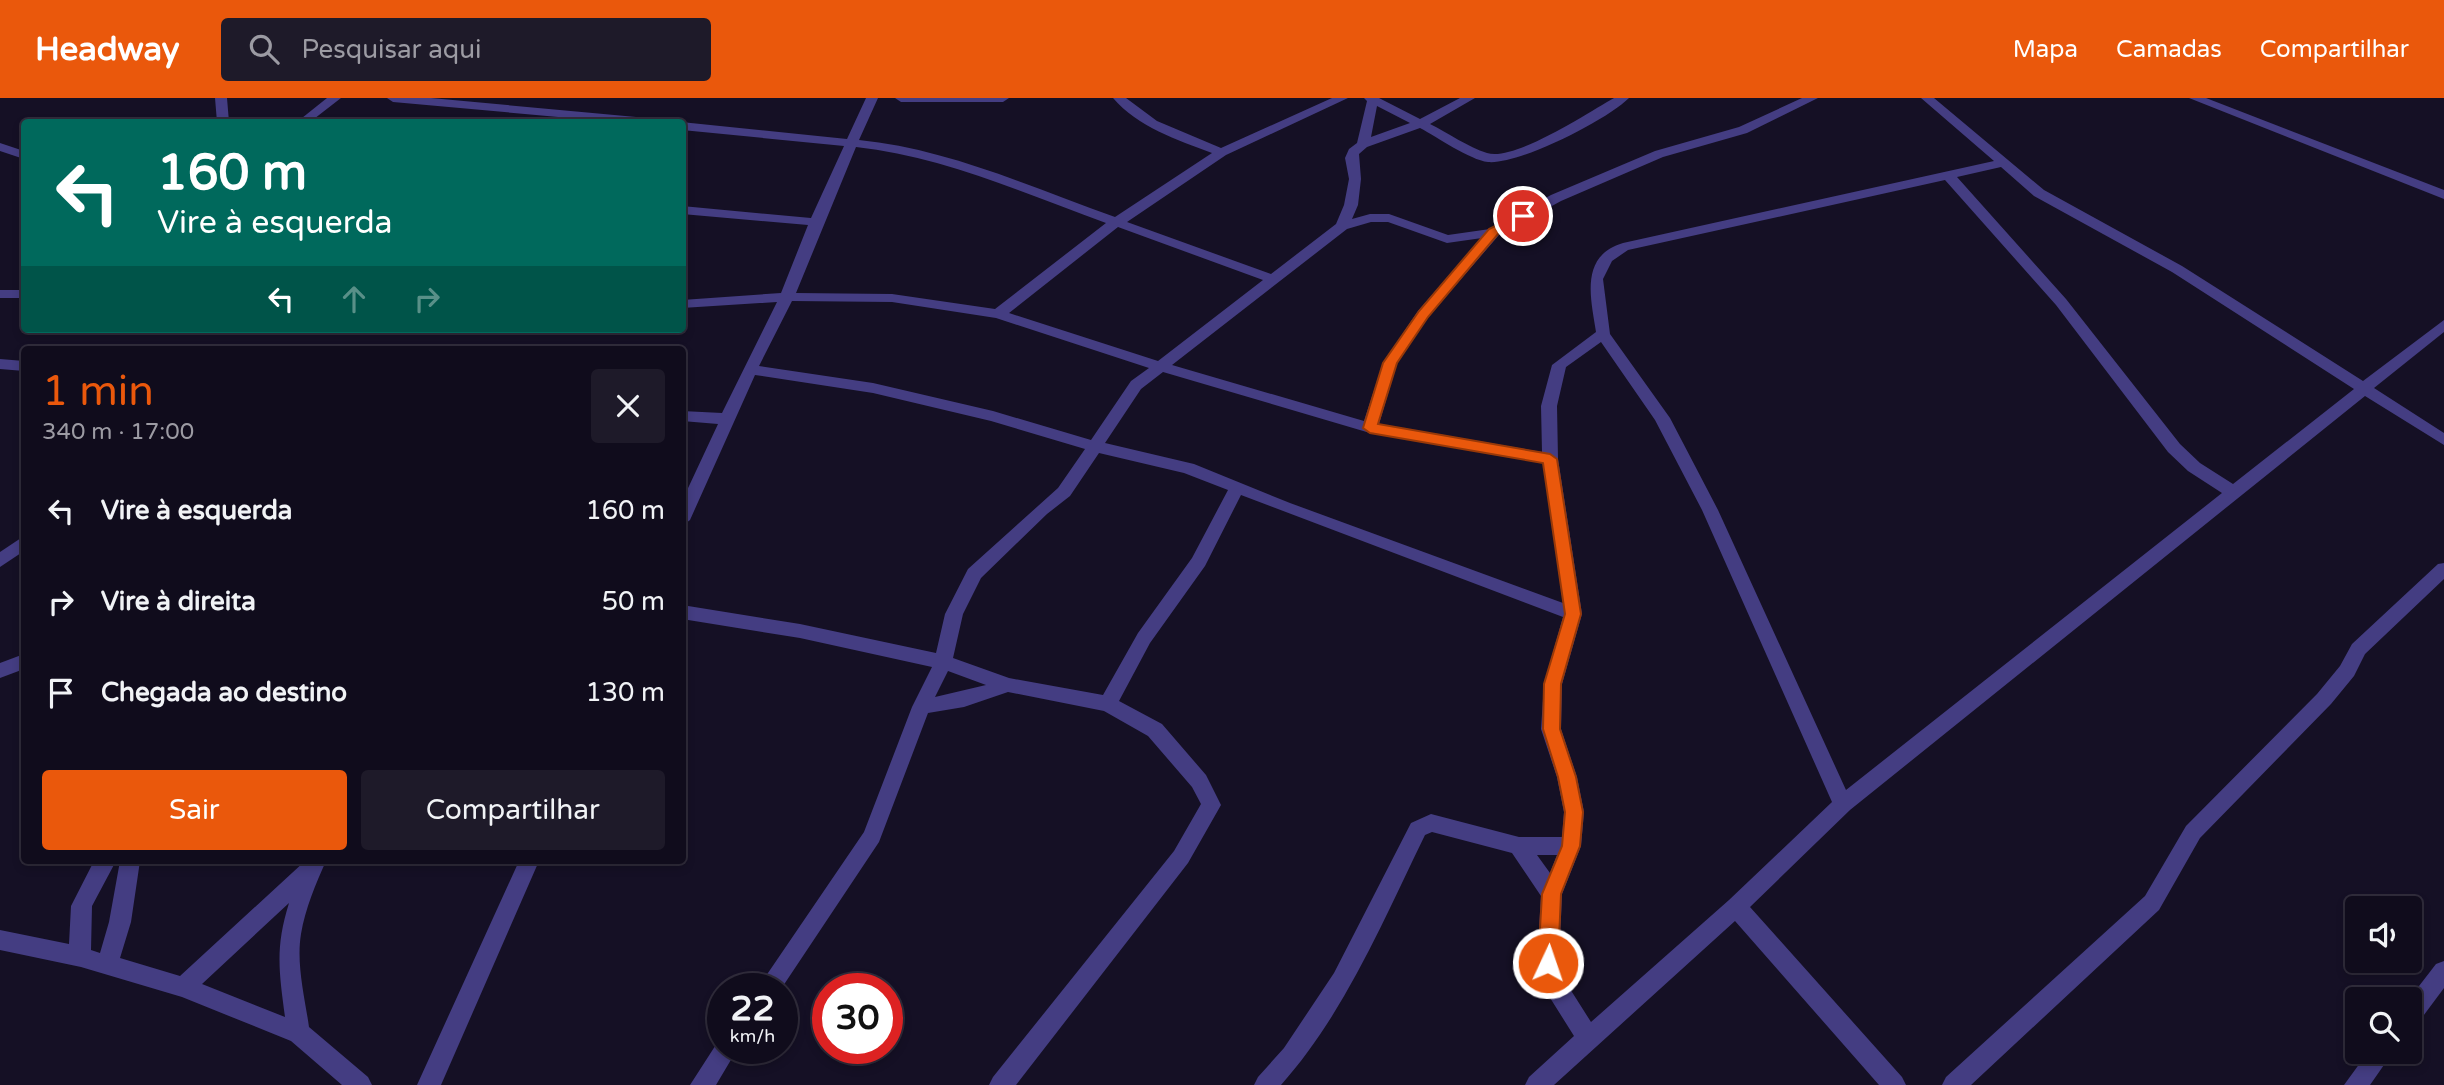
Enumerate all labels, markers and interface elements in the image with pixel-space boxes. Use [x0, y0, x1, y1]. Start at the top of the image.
search box [221, 18, 711, 81]
text: Headway [35, 30, 179, 69]
icon: search [245, 30, 283, 68]
text: Pesquisar aqui [301, 34, 482, 65]
text: Mapa [2013, 35, 2078, 64]
text: Camadas [2116, 35, 2222, 64]
text: Compartilhar [2260, 35, 2409, 64]
text: 160 m [157, 144, 307, 203]
icon: left [42, 147, 133, 238]
pin [1493, 186, 1553, 246]
icon: arrive [1504, 197, 1542, 235]
text: Vire à esquerda [157, 204, 393, 242]
icon: left [262, 280, 300, 318]
icon: ahead [335, 280, 373, 318]
icon: right [408, 280, 446, 318]
text: 1 min [42, 366, 154, 417]
button: close [591, 369, 665, 443]
text: 340 m · 17:00 [42, 418, 194, 446]
icon: left [42, 492, 80, 530]
text: Vire à esquerda [101, 495, 292, 526]
text: 160 m [585, 495, 665, 526]
icon: right [42, 583, 80, 621]
text: Vire à direita [101, 586, 256, 617]
text: 50 m [602, 586, 665, 617]
icon: arrive [42, 674, 80, 712]
text: Chegada ao destino [101, 677, 347, 708]
text: 130 m [585, 677, 665, 708]
button: Sair [42, 770, 347, 850]
button: Compartilhar [361, 770, 665, 850]
map controls [2345, 896, 2422, 1064]
button: sound [2345, 896, 2422, 973]
position arrow [1511, 926, 1585, 1000]
speed limit sign: 30 [812, 973, 903, 1064]
button: search [2345, 987, 2422, 1064]
text: 22 [731, 988, 774, 1030]
text: km/h [730, 1025, 775, 1047]

